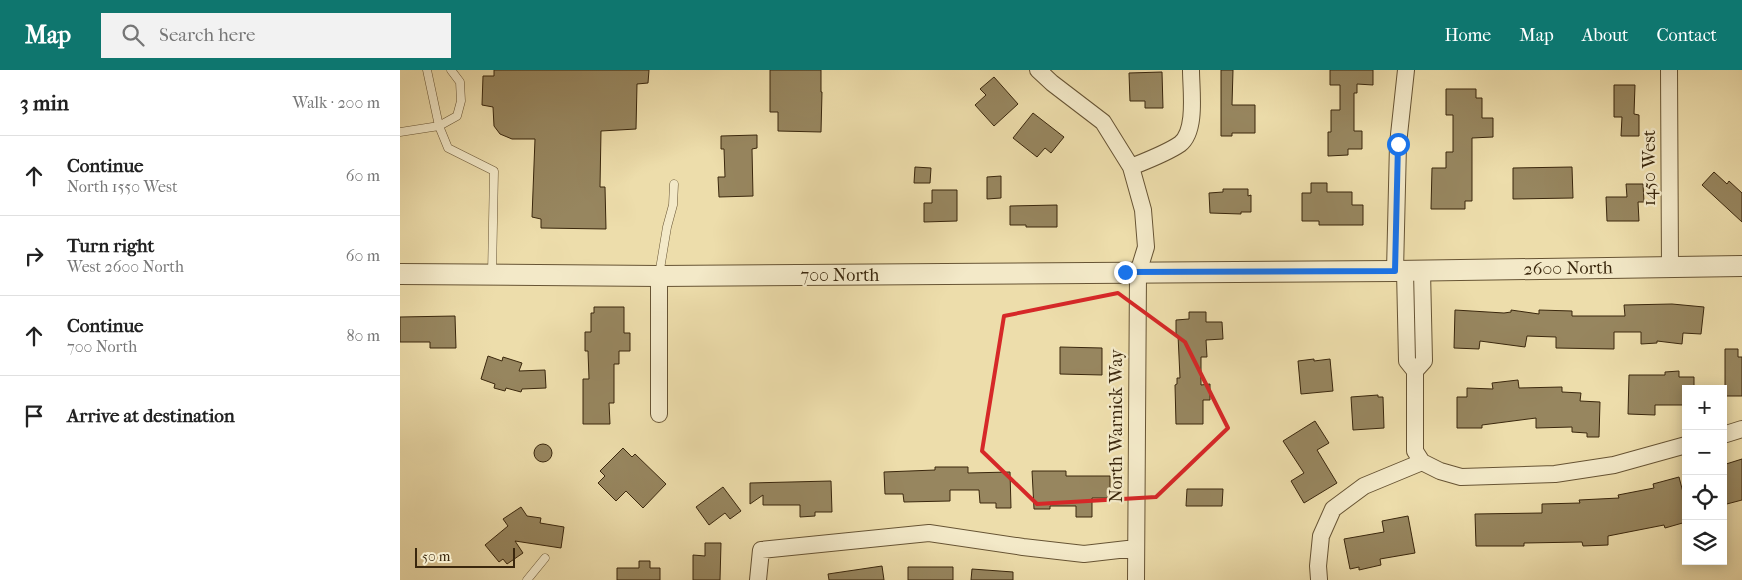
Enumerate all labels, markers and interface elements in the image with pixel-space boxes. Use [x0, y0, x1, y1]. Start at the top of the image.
search box [101, 13, 451, 58]
text: Map [25, 21, 71, 49]
icon: search [119, 21, 147, 49]
text: Search here [159, 24, 255, 46]
text: Home [1444, 25, 1491, 46]
text: Map [1519, 25, 1554, 46]
text: About [1582, 25, 1628, 46]
text: Contact [1656, 25, 1717, 46]
text: 3 min [20, 91, 69, 115]
text: Walk · 200 m [293, 93, 380, 112]
street label: 1450 West [1639, 129, 1660, 206]
route start [1387, 133, 1410, 156]
text: Continue [67, 155, 143, 177]
icon: ahead [20, 162, 48, 190]
text: 60 m [346, 166, 380, 185]
text: North 1550 West [67, 177, 178, 196]
text: Turn right [67, 235, 154, 257]
icon: right [20, 242, 48, 270]
text: 60 m [346, 246, 380, 265]
text: West 2600 North [67, 257, 184, 276]
street label: 2600 North [1523, 257, 1613, 280]
route end [1114, 261, 1137, 284]
street label: 700 North [801, 265, 879, 286]
text: Continue [67, 315, 143, 337]
icon: ahead [20, 322, 48, 350]
text: 80 m [346, 326, 380, 345]
text: 700 North [67, 337, 137, 356]
street label: North Warnick Way [1106, 348, 1127, 503]
map controls [1682, 385, 1727, 565]
button: + [1682, 385, 1727, 430]
icon: arrive [20, 402, 48, 430]
text: Arrive at destination [67, 405, 235, 427]
button: − [1682, 430, 1727, 475]
button: locate [1682, 475, 1727, 520]
button: layers [1682, 520, 1727, 565]
scale bar [415, 545, 515, 568]
text: 50 m [422, 548, 450, 565]

